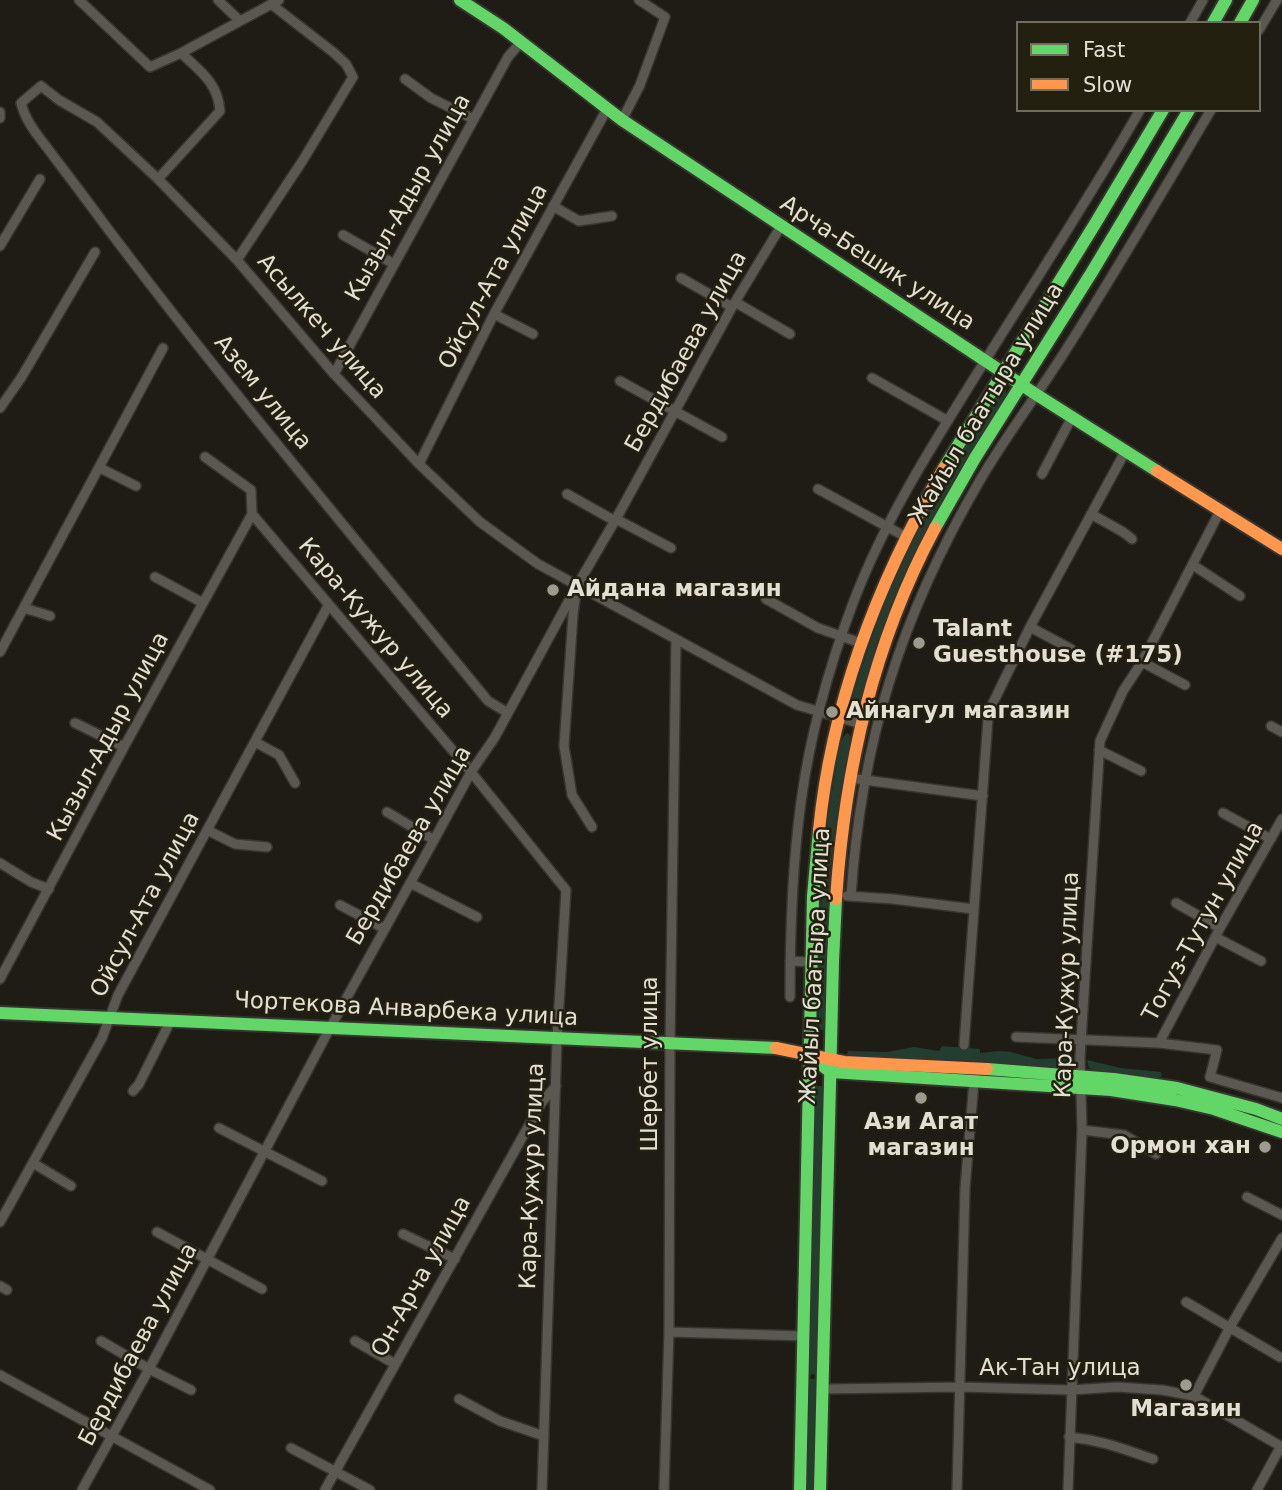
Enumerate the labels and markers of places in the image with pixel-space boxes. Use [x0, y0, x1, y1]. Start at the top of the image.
place label: Айдана магазин [567, 576, 782, 604]
marker: Айдана магазин [545, 582, 561, 598]
place label: Talant Guesthouse (#175) [933, 616, 1183, 670]
marker: Talant Guesthouse (#175) [911, 635, 927, 651]
place label: Айнагул магазин [846, 698, 1070, 726]
marker: Айнагул магазин [824, 704, 840, 720]
marker: Ази Агат магазин [913, 1090, 929, 1106]
place label: Ази Агат магазин [864, 1109, 978, 1163]
place label: Ормон хан [1110, 1133, 1251, 1161]
marker: Ормон хан [1257, 1139, 1273, 1155]
marker: Магазин [1178, 1377, 1194, 1393]
place label: Магазин [1130, 1396, 1242, 1424]

